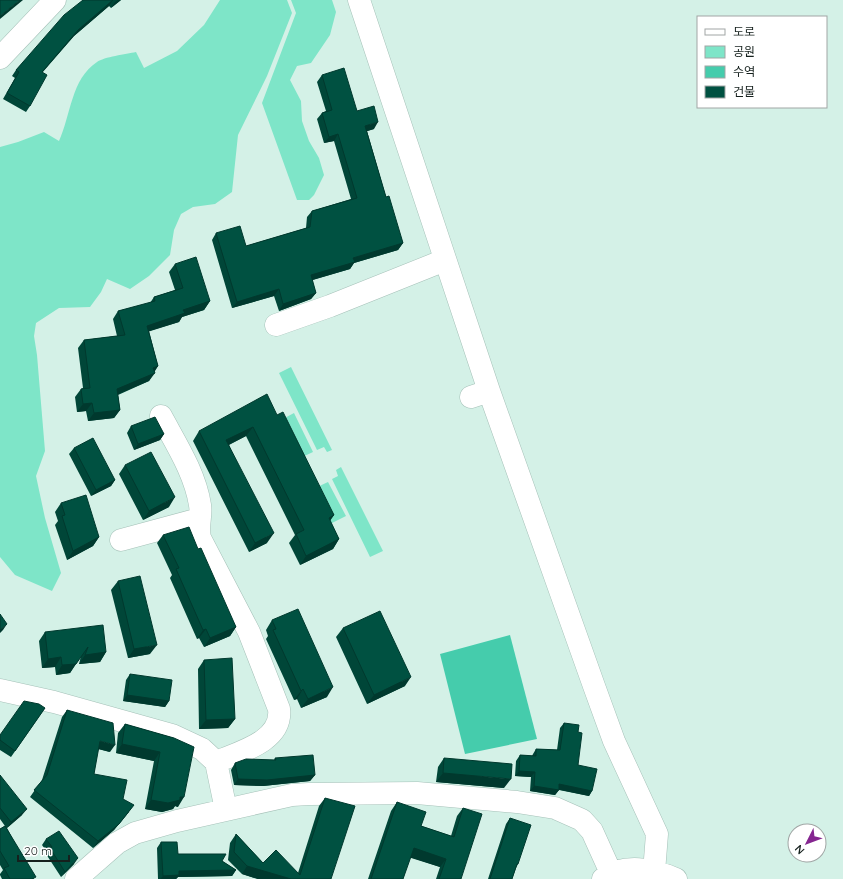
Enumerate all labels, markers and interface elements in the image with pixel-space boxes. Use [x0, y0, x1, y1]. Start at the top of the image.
legend [697, 16, 827, 108]
text: 도로 [733, 24, 755, 39]
text: 공원 [733, 44, 755, 59]
text: 수역 [733, 64, 755, 79]
text: 건물 [733, 84, 755, 99]
north arrow [787, 823, 827, 863]
scale bar [18, 837, 69, 863]
text: N [792, 842, 807, 857]
text: 20 m [24, 843, 52, 858]

